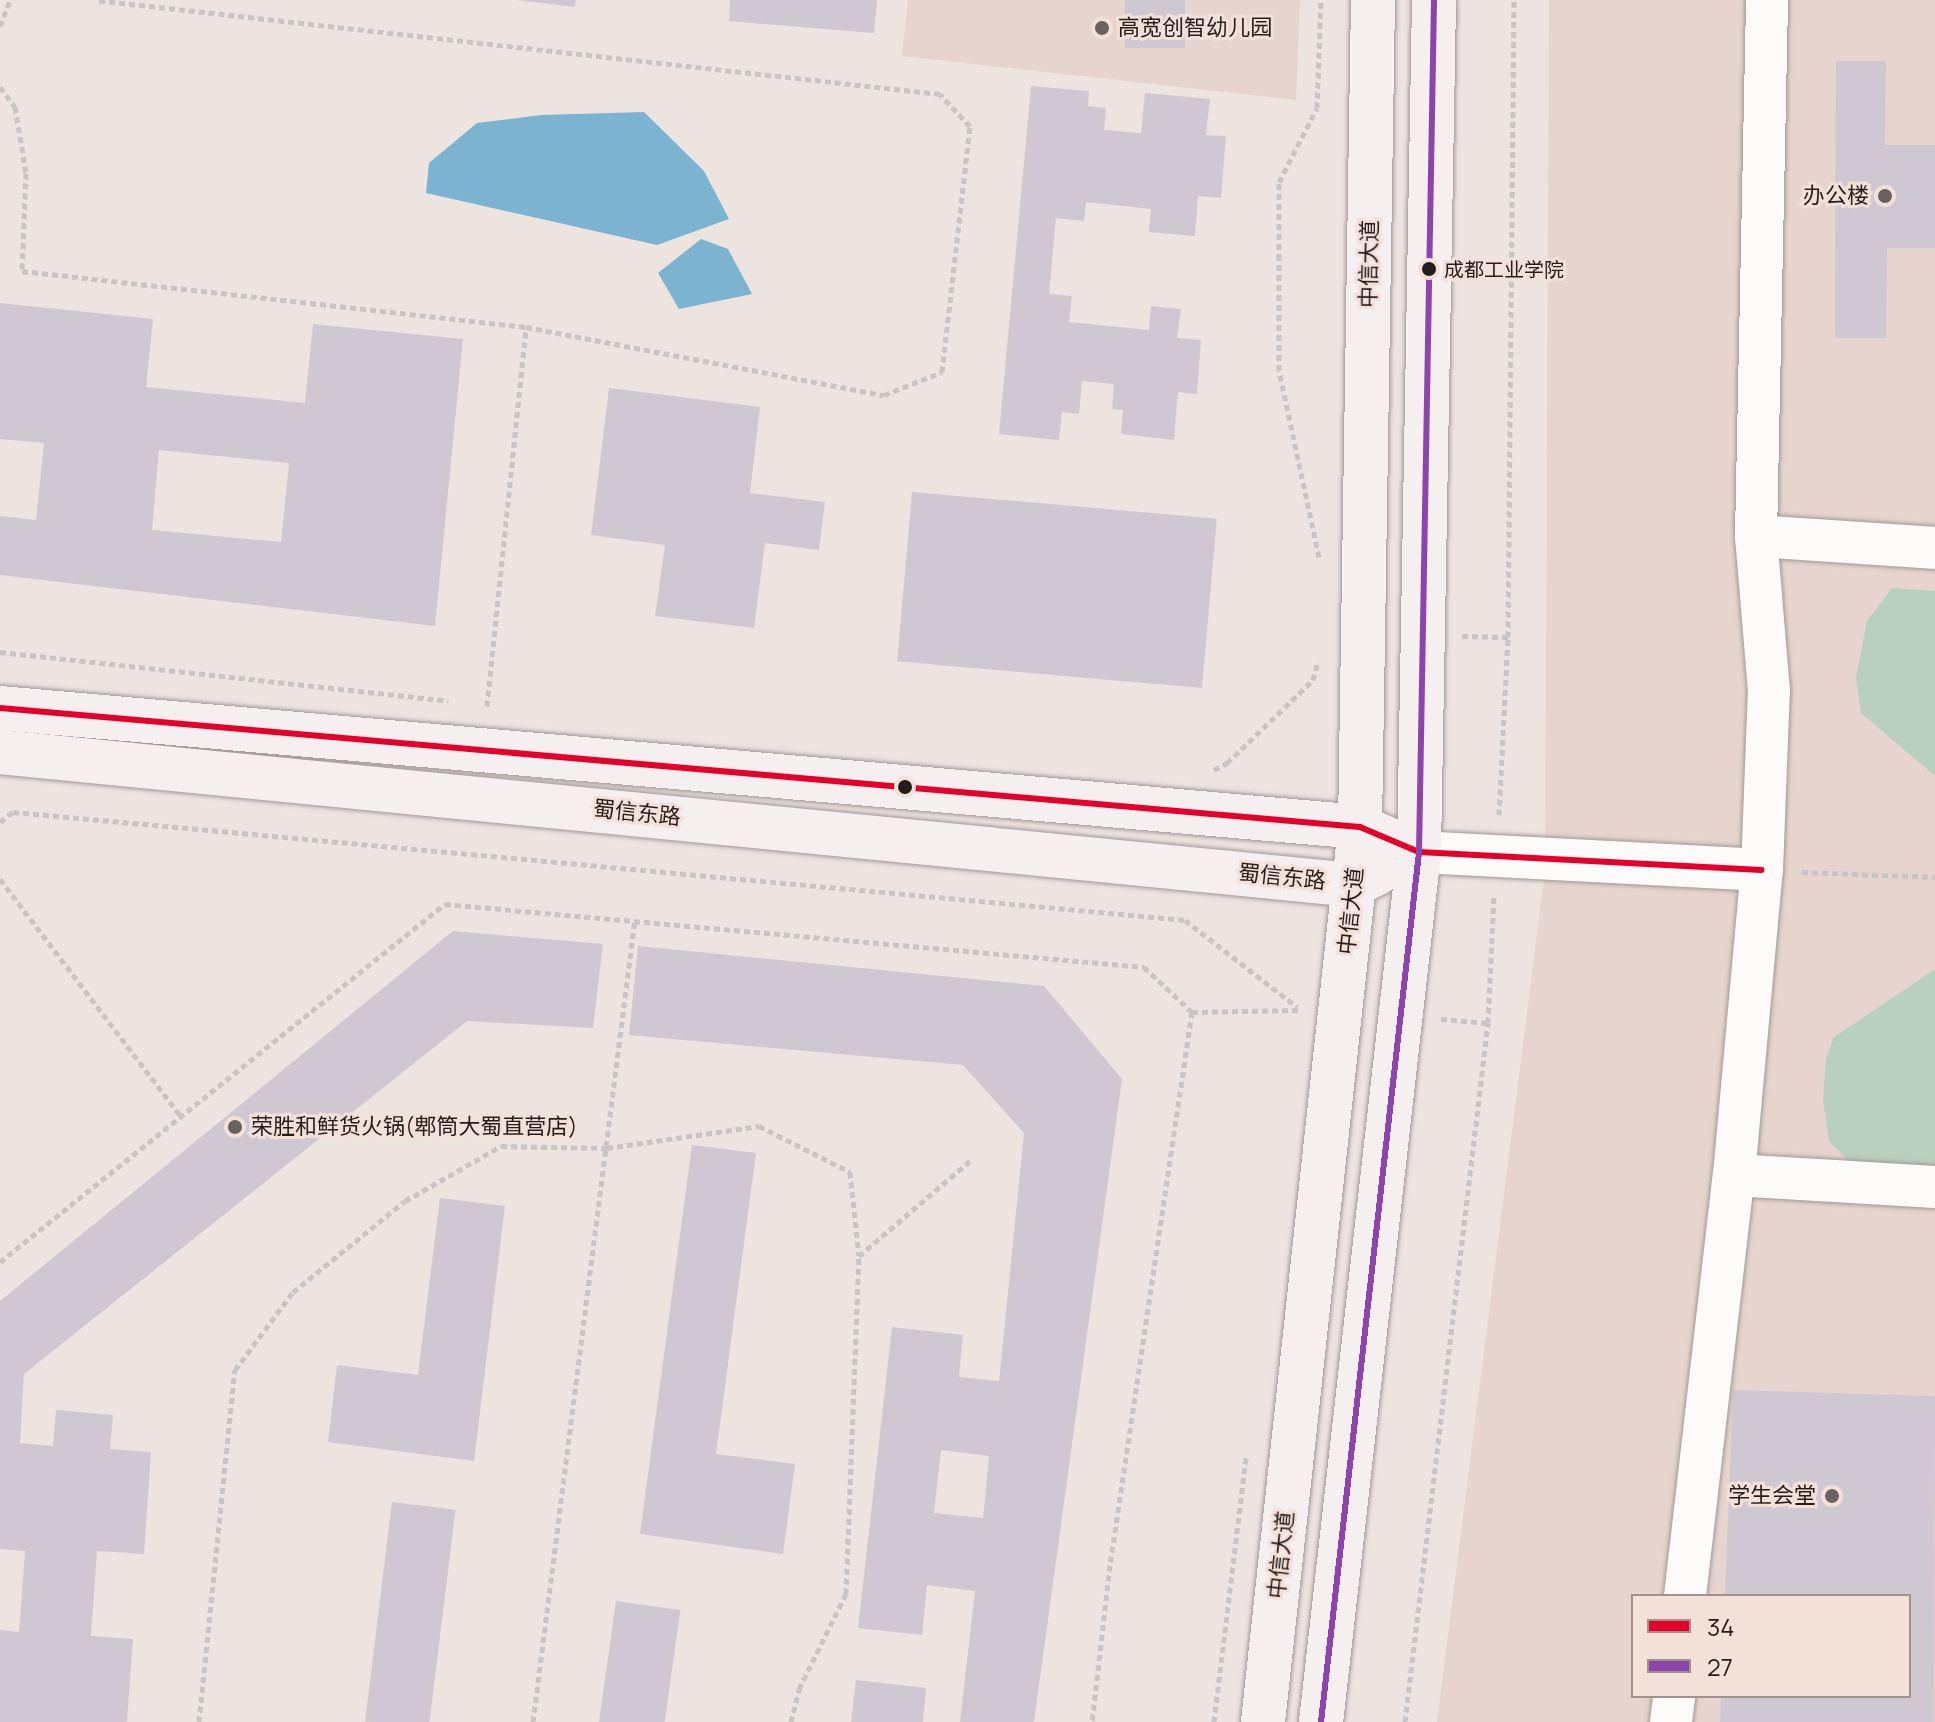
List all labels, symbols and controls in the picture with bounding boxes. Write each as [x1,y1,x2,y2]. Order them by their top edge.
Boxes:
place label: 高宽创智幼儿园 [1118,15,1272,41]
marker: 高宽创智幼儿园 [1093,19,1111,37]
place label: 办公楼 [1803,183,1869,209]
marker: 办公楼 [1876,187,1894,205]
street label: 中信大道 [1355,220,1383,308]
place label: 成都工业学院 [1444,257,1564,281]
marker: 成都工业学院 [1421,261,1437,277]
unlabelled marker [897,779,913,795]
street label: 蜀信东路 [592,795,682,831]
street label: 蜀信东路 [1237,859,1327,895]
street label: 中信大道 [1333,866,1369,956]
place label: 荣胜和鲜货火锅(郫筒大蜀直营店) [251,1114,578,1140]
marker: 荣胜和鲜货火锅(郫筒大蜀直营店) [226,1118,244,1136]
place label: 学生会堂 [1728,1483,1816,1509]
marker: 学生会堂 [1823,1487,1841,1505]
street label: 中信大道 [1263,1510,1299,1600]
legend [1631,1594,1911,1698]
text: 34 [1707,1610,1734,1643]
text: 27 [1707,1650,1733,1683]

